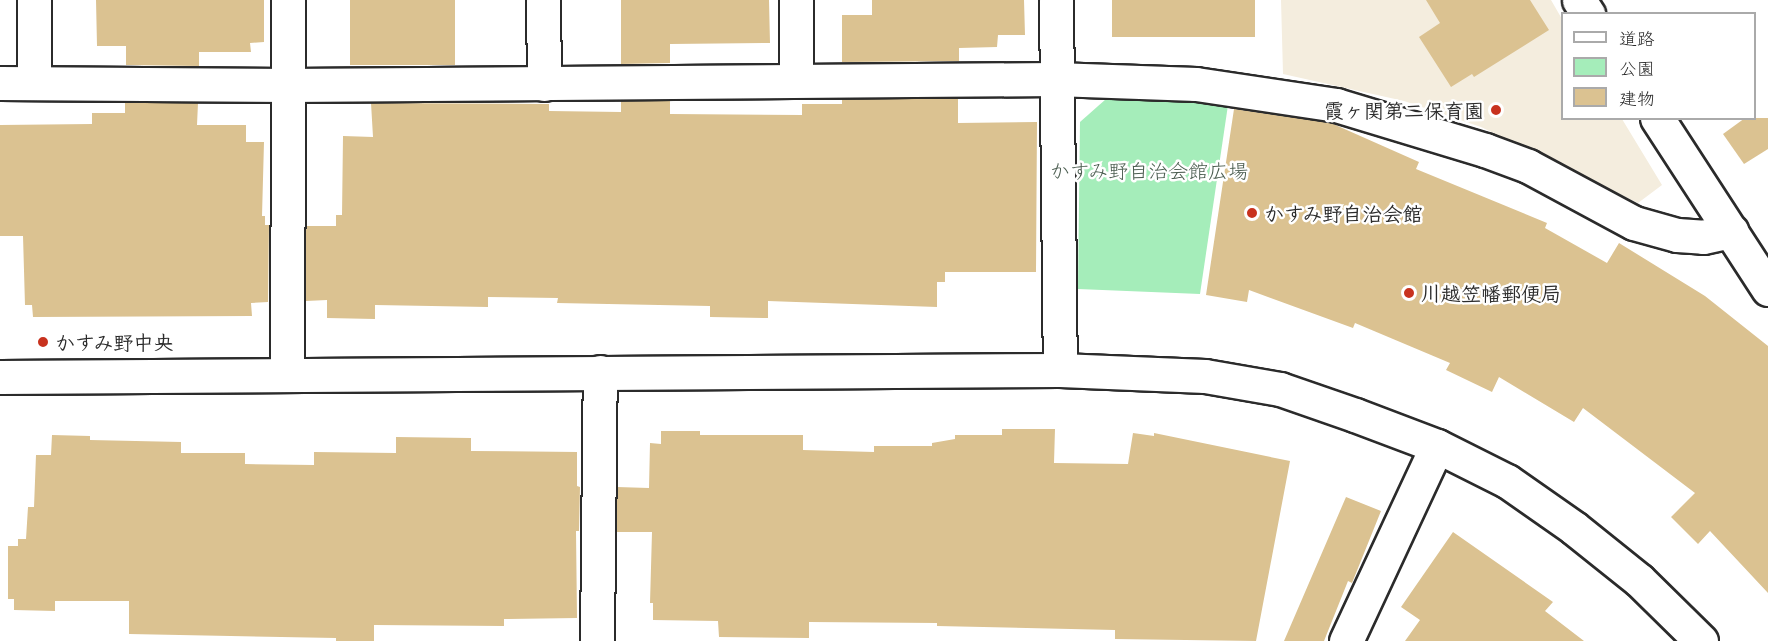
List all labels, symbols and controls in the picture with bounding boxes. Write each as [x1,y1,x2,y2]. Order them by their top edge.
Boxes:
legend [1561,12,1756,120]
text: 道路 [1619,24,1655,51]
text: 公園 [1619,54,1655,81]
text: 建物 [1619,84,1655,111]
place label: 霞ヶ関第二保育園 [1324,98,1484,122]
marker: 霞ヶ関第二保育園 [1489,103,1503,117]
park label: かすみ野自治会館広場 [1049,158,1249,182]
place label: かすみ野自治会館 [1264,201,1424,225]
marker: かすみ野自治会館 [1245,206,1259,220]
place label: 川越笠幡郵便局 [1421,281,1561,305]
marker: 川越笠幡郵便局 [1402,286,1416,300]
place label: かすみ野中央 [55,330,175,354]
marker: かすみ野中央 [36,335,50,349]

